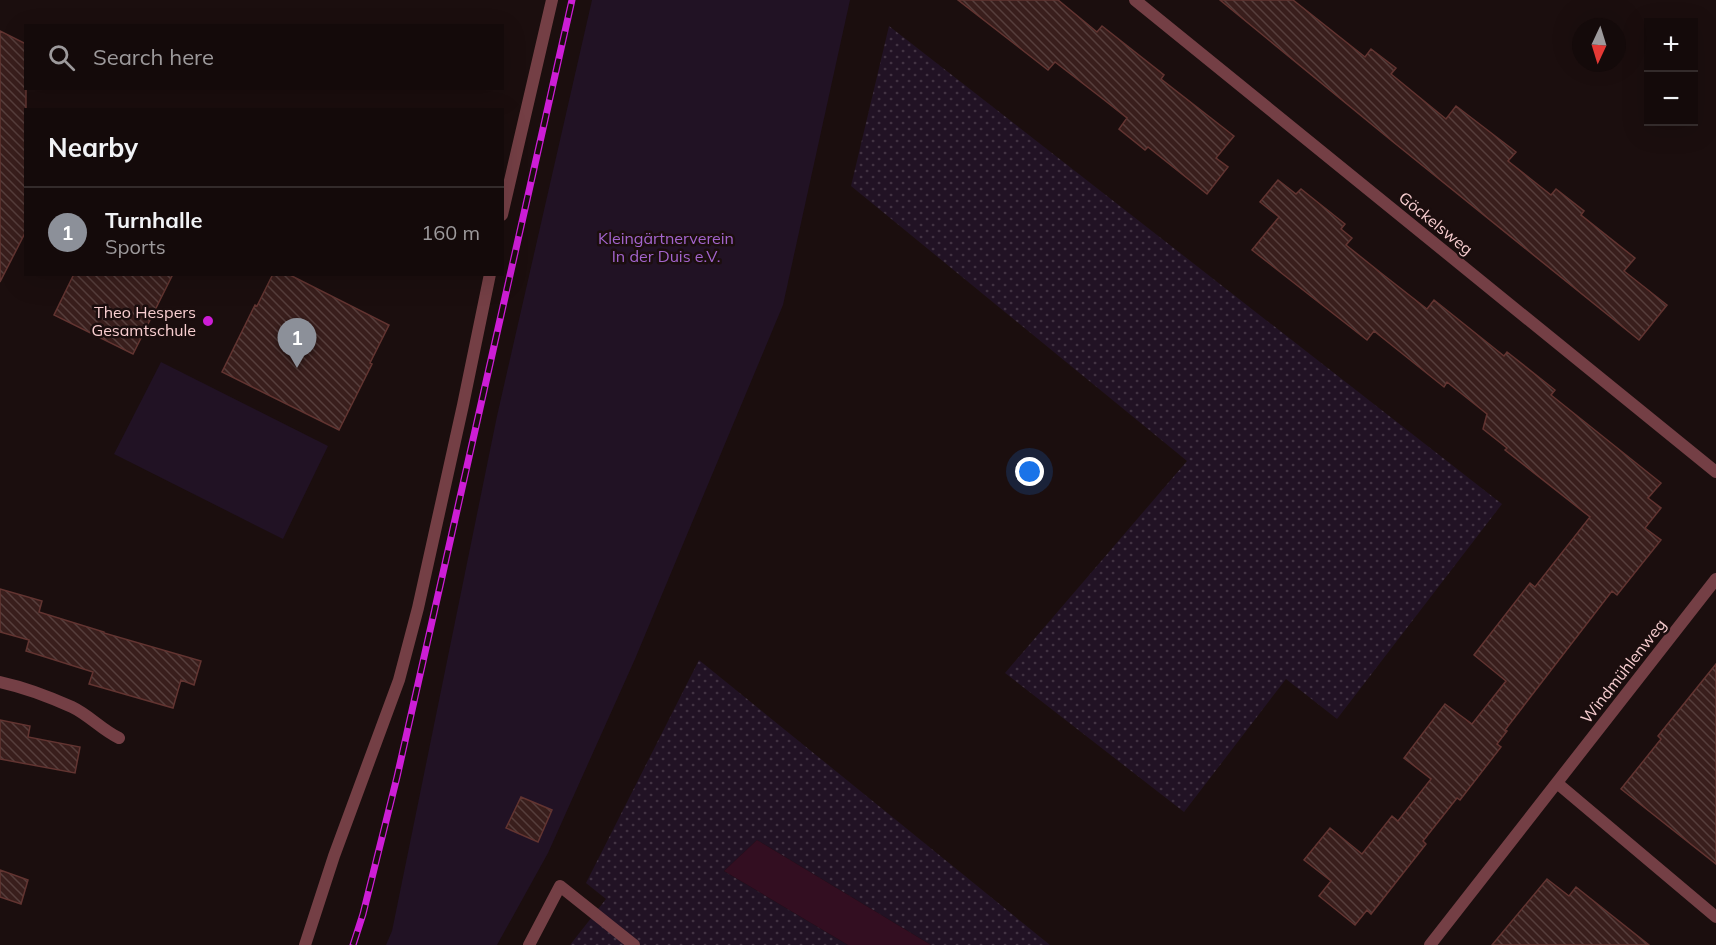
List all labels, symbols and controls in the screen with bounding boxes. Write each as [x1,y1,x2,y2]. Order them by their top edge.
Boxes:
north arrow [1572,18,1626,72]
map controls [1644,18,1698,126]
button: + [1644,18,1698,72]
search box [24,24,504,90]
icon: search [45,41,78,74]
text: Search here [93,43,214,71]
button: − [1644,72,1698,126]
text: Nearby [48,131,138,164]
street label: Göckelsweg [1395,187,1477,259]
text: Turnhalle [105,206,202,234]
text: 1 [62,220,74,245]
text: 160 m [421,220,480,245]
park label: Kleingärtnerverein In der Duis e.V. [598,228,734,266]
text: Sports [105,234,166,259]
place label: Theo Hespers Gesamtschule [91,302,196,340]
marker: Theo Hespers Gesamtschule [201,314,215,328]
pin: 1 [278,318,316,368]
your location [1015,457,1044,486]
street label: Windmühlenweg [1576,615,1670,727]

